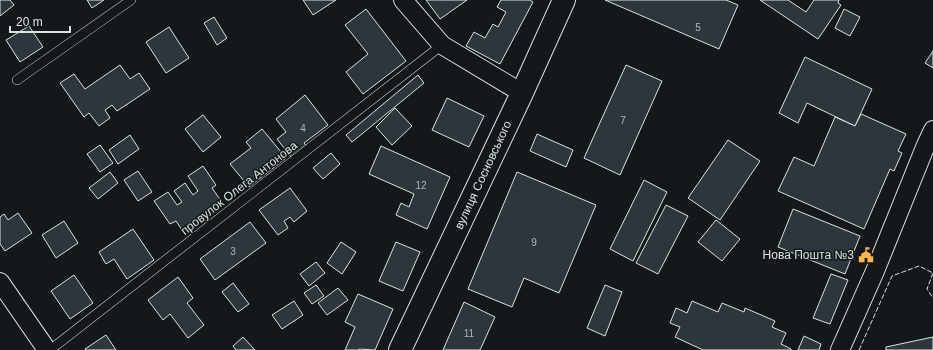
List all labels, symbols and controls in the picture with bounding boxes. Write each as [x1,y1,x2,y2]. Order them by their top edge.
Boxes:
scale bar [10,8,70,34]
text: 20 m [16,15,43,29]
house number: 5 [695,22,701,33]
house number: 7 [620,115,626,126]
street label: вулиця Сосновського [452,118,514,232]
house number: 4 [300,123,306,134]
street label: провулок Олега Антонова [178,138,300,238]
house number: 12 [415,180,427,191]
house number: 9 [531,237,537,248]
house number: 3 [230,246,236,257]
public building icon: Нова Пошта №3 [857,246,875,264]
place label: Нова Пошта №3 [763,248,854,262]
house number: 11 [464,328,475,339]

